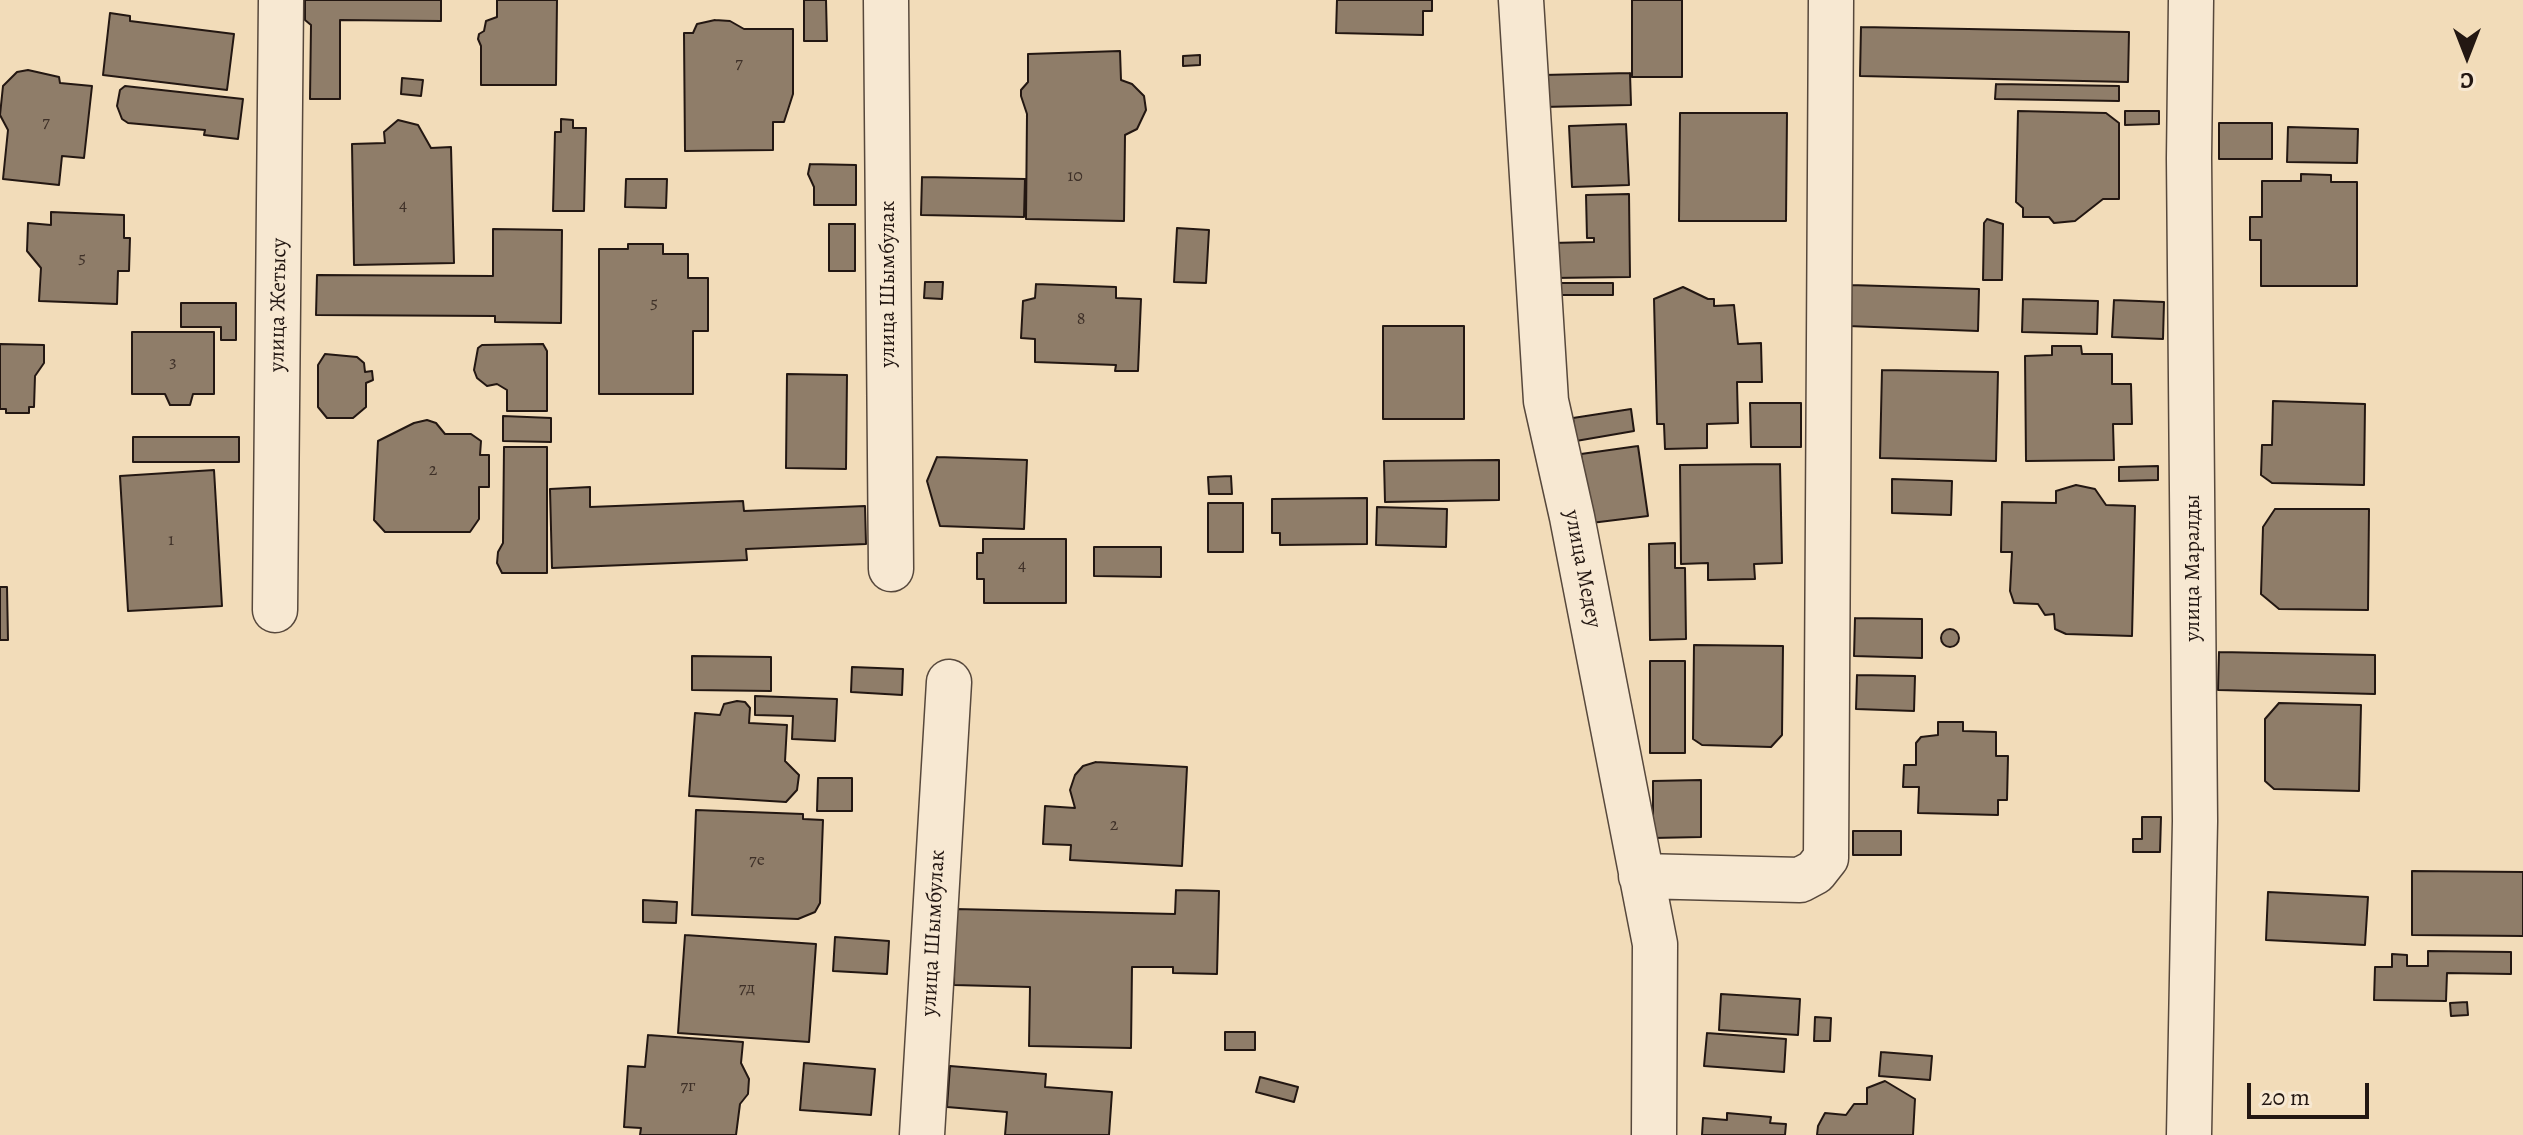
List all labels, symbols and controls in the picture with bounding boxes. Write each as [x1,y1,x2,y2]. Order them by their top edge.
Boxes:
north arrow [2427,16,2507,96]
house number: 7 [735,53,743,75]
text: С [2460,65,2474,95]
house number: 7 [42,112,50,134]
house number: 10 [1067,166,1083,188]
house number: 4 [399,195,407,217]
street label: улица Шымбулак [876,201,902,367]
street label: улица Жетысу [265,238,293,372]
house number: 5 [78,248,86,270]
house number: 5 [650,293,658,315]
house number: 8 [1077,309,1085,331]
house number: 3 [169,352,177,374]
house number: 2 [429,460,437,482]
street label: улица Маралды [2181,494,2207,642]
street label: улица Медеу [1558,508,1606,630]
house number: 1 [168,530,174,552]
house number: 4 [1018,555,1026,577]
house number: 2 [1110,815,1118,837]
street label: улица Шымбулак [916,849,952,1017]
house number: 7е [749,850,765,872]
house number: 7д [739,978,755,1000]
scale bar [2251,1067,2373,1117]
house number: 7г [680,1076,696,1098]
text: 20 m [2261,1081,2310,1113]

